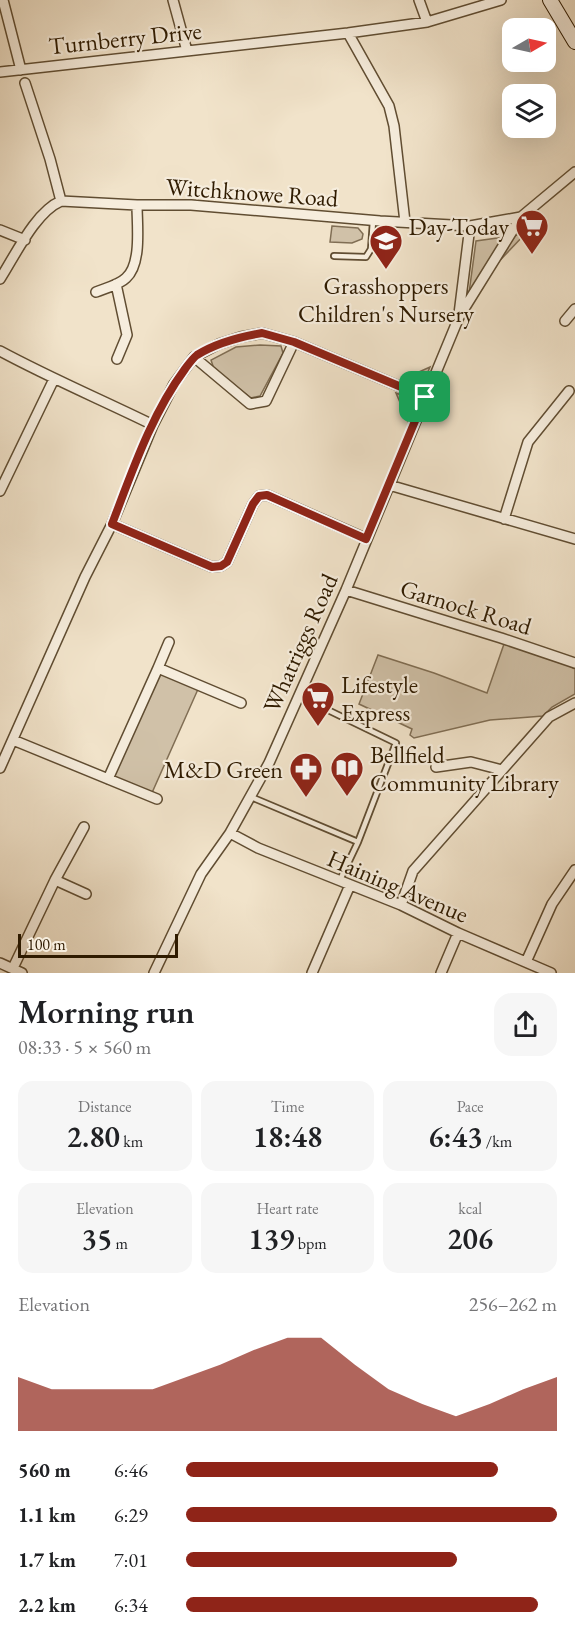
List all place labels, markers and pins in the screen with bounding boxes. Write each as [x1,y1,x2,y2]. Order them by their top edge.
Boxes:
supermarket icon: Day-Today [514,208,550,255]
place label: Day-Today [408,211,509,242]
school or university icon: Grasshoppers Children's Nursery [368,223,404,270]
place label: Grasshoppers Children's Nursery [298,270,474,329]
pin [399,371,450,422]
place label: Lifestyle Express [341,669,418,728]
supermarket icon: Lifestyle Express [300,680,336,727]
place label: Bellfield Community Library [370,739,559,798]
library icon: Bellfield Community Library [329,750,365,797]
pharmacy icon: M&D Green [288,751,324,798]
place label: M&D Green [164,754,283,785]

